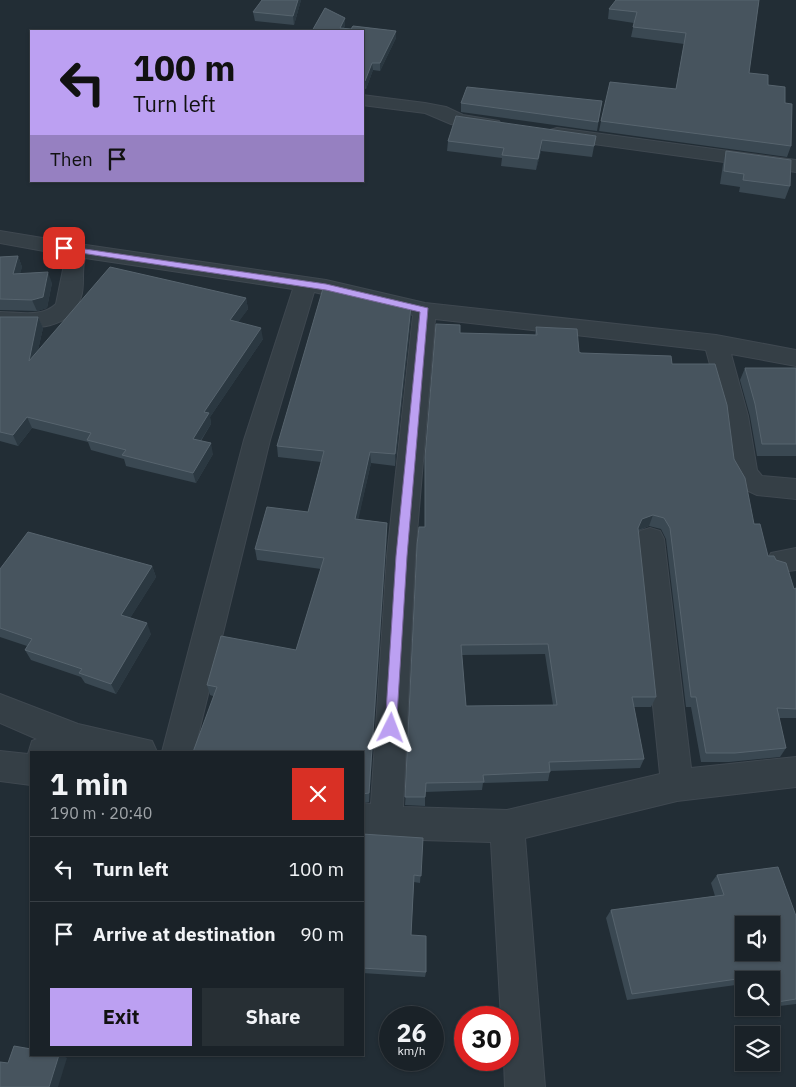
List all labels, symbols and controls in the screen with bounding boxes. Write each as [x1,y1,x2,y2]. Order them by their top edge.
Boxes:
text: 100 m [133,45,236,91]
icon: left [50,50,115,115]
text: Turn left [133,89,216,118]
icon: arrive [103,145,131,173]
text: Then [50,147,93,171]
pin [43,227,85,269]
icon: arrive [50,234,78,262]
position arrow [364,701,416,753]
text: 1 min [50,764,128,803]
button: close [292,768,344,820]
text: 190 m · 20:40 [50,803,152,823]
icon: left [50,855,78,883]
text: Turn left [93,857,169,881]
text: 100 m [289,857,344,881]
map controls [735,916,780,1071]
button: sound [735,916,780,961]
icon: arrive [50,920,78,948]
text: Arrive at destination [93,922,276,946]
text: 90 m [300,922,344,946]
button: search [735,971,780,1016]
button: Exit [50,988,192,1046]
button: Share [202,988,344,1046]
speed limit sign: 30 [454,1006,519,1071]
text: 26 [396,1016,427,1049]
button: layers [735,1026,780,1071]
text: km/h [397,1043,426,1058]

